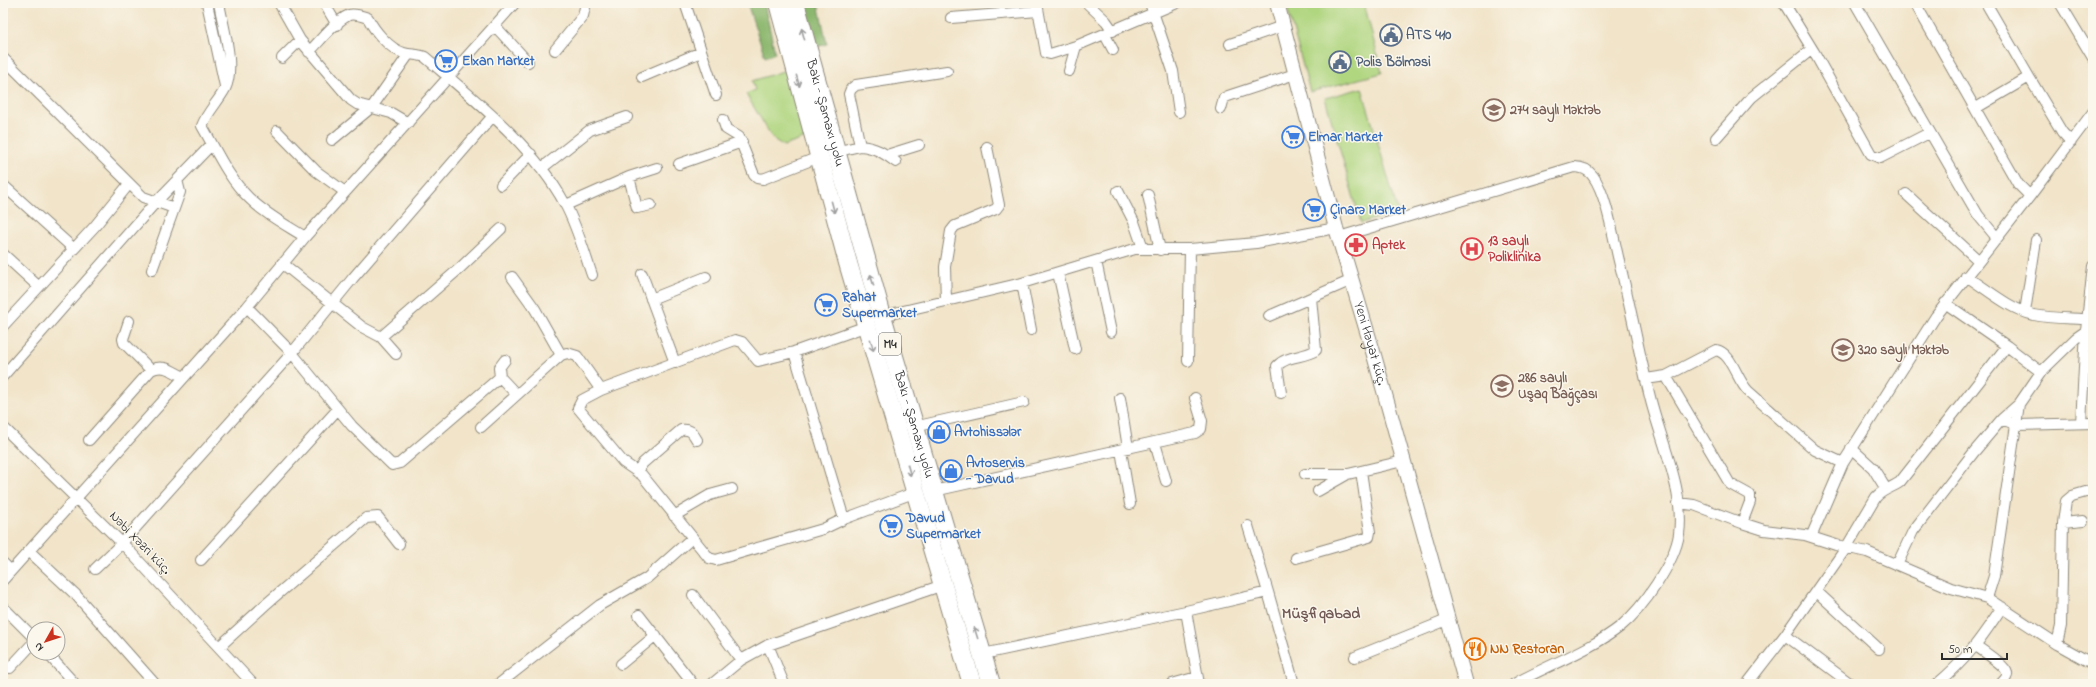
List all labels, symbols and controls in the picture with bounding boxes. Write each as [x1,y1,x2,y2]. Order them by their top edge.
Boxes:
public building icon: ATS 410 [1378,22,1404,48]
place label: ATS 410 [1406,25,1451,46]
one-way arrow [799,27,806,40]
supermarket icon: Elxan Market [433,48,459,74]
public building icon: Polis Bölməsi [1327,49,1353,75]
place label: Elxan Market [462,51,535,72]
place label: Polis Bölməsi [1356,52,1431,73]
street label: Bakı - Şamaxı yolu [800,56,850,169]
one-way arrow [795,75,802,88]
school or university icon: 274 saylı Məktəb [1481,97,1507,123]
place label: 274 saylı Məktəb [1509,100,1601,123]
supermarket icon: Elmar Market [1280,124,1306,150]
place label: Elmar Market [1308,127,1383,148]
supermarket icon: Çinarə Market [1301,197,1327,223]
one-way arrow [829,200,837,213]
place label: Çinarə Market [1330,200,1406,221]
place label: 13 saylı Poliklinika [1488,231,1542,268]
pharmacy icon: Aptek [1343,232,1369,258]
place label: Aptek [1372,235,1406,256]
hospital icon: 13 saylı Poliklinika [1459,236,1485,262]
one-way arrow [868,274,875,287]
place label: Rahat Supermarket [841,287,917,324]
supermarket icon: Rahat Supermarket [813,292,839,318]
street label: Yeni Həyat küç. [1348,299,1392,388]
road number: M4 [879,333,901,355]
school or university icon: 320 saylı Məktəb [1830,337,1856,363]
one-way arrow [869,338,876,351]
place label: 320 saylı Məktəb [1857,340,1950,363]
street label: Bakı - Şamaxı yolu [888,367,940,481]
place label: 286 saylı Uşaq Bağçası [1517,368,1598,407]
school or university icon: 286 saylı Uşaq Bağçası [1489,373,1515,399]
shop icon: Avtohissələr [926,419,952,445]
place label: Avtohissələr [954,422,1022,443]
place label: Avtoservis - Davud [965,453,1025,490]
shop icon: Avtoservis - Davud [938,458,964,484]
one-way arrow [906,463,913,476]
street label: Nəbi Xəzri küç. [104,506,176,580]
place label: Davud Supermarket [905,508,981,545]
supermarket icon: Davud Supermarket [878,513,904,539]
district label: Müşfiqabad [1282,602,1360,626]
north arrow [26,621,66,661]
one-way arrow [972,627,979,640]
scale bar [1942,635,2007,661]
restaurant icon: NN Restoran [1462,636,1488,662]
text: N [30,639,48,655]
place label: NN Restoran [1490,639,1564,660]
text: 50 m [1948,641,1972,659]

